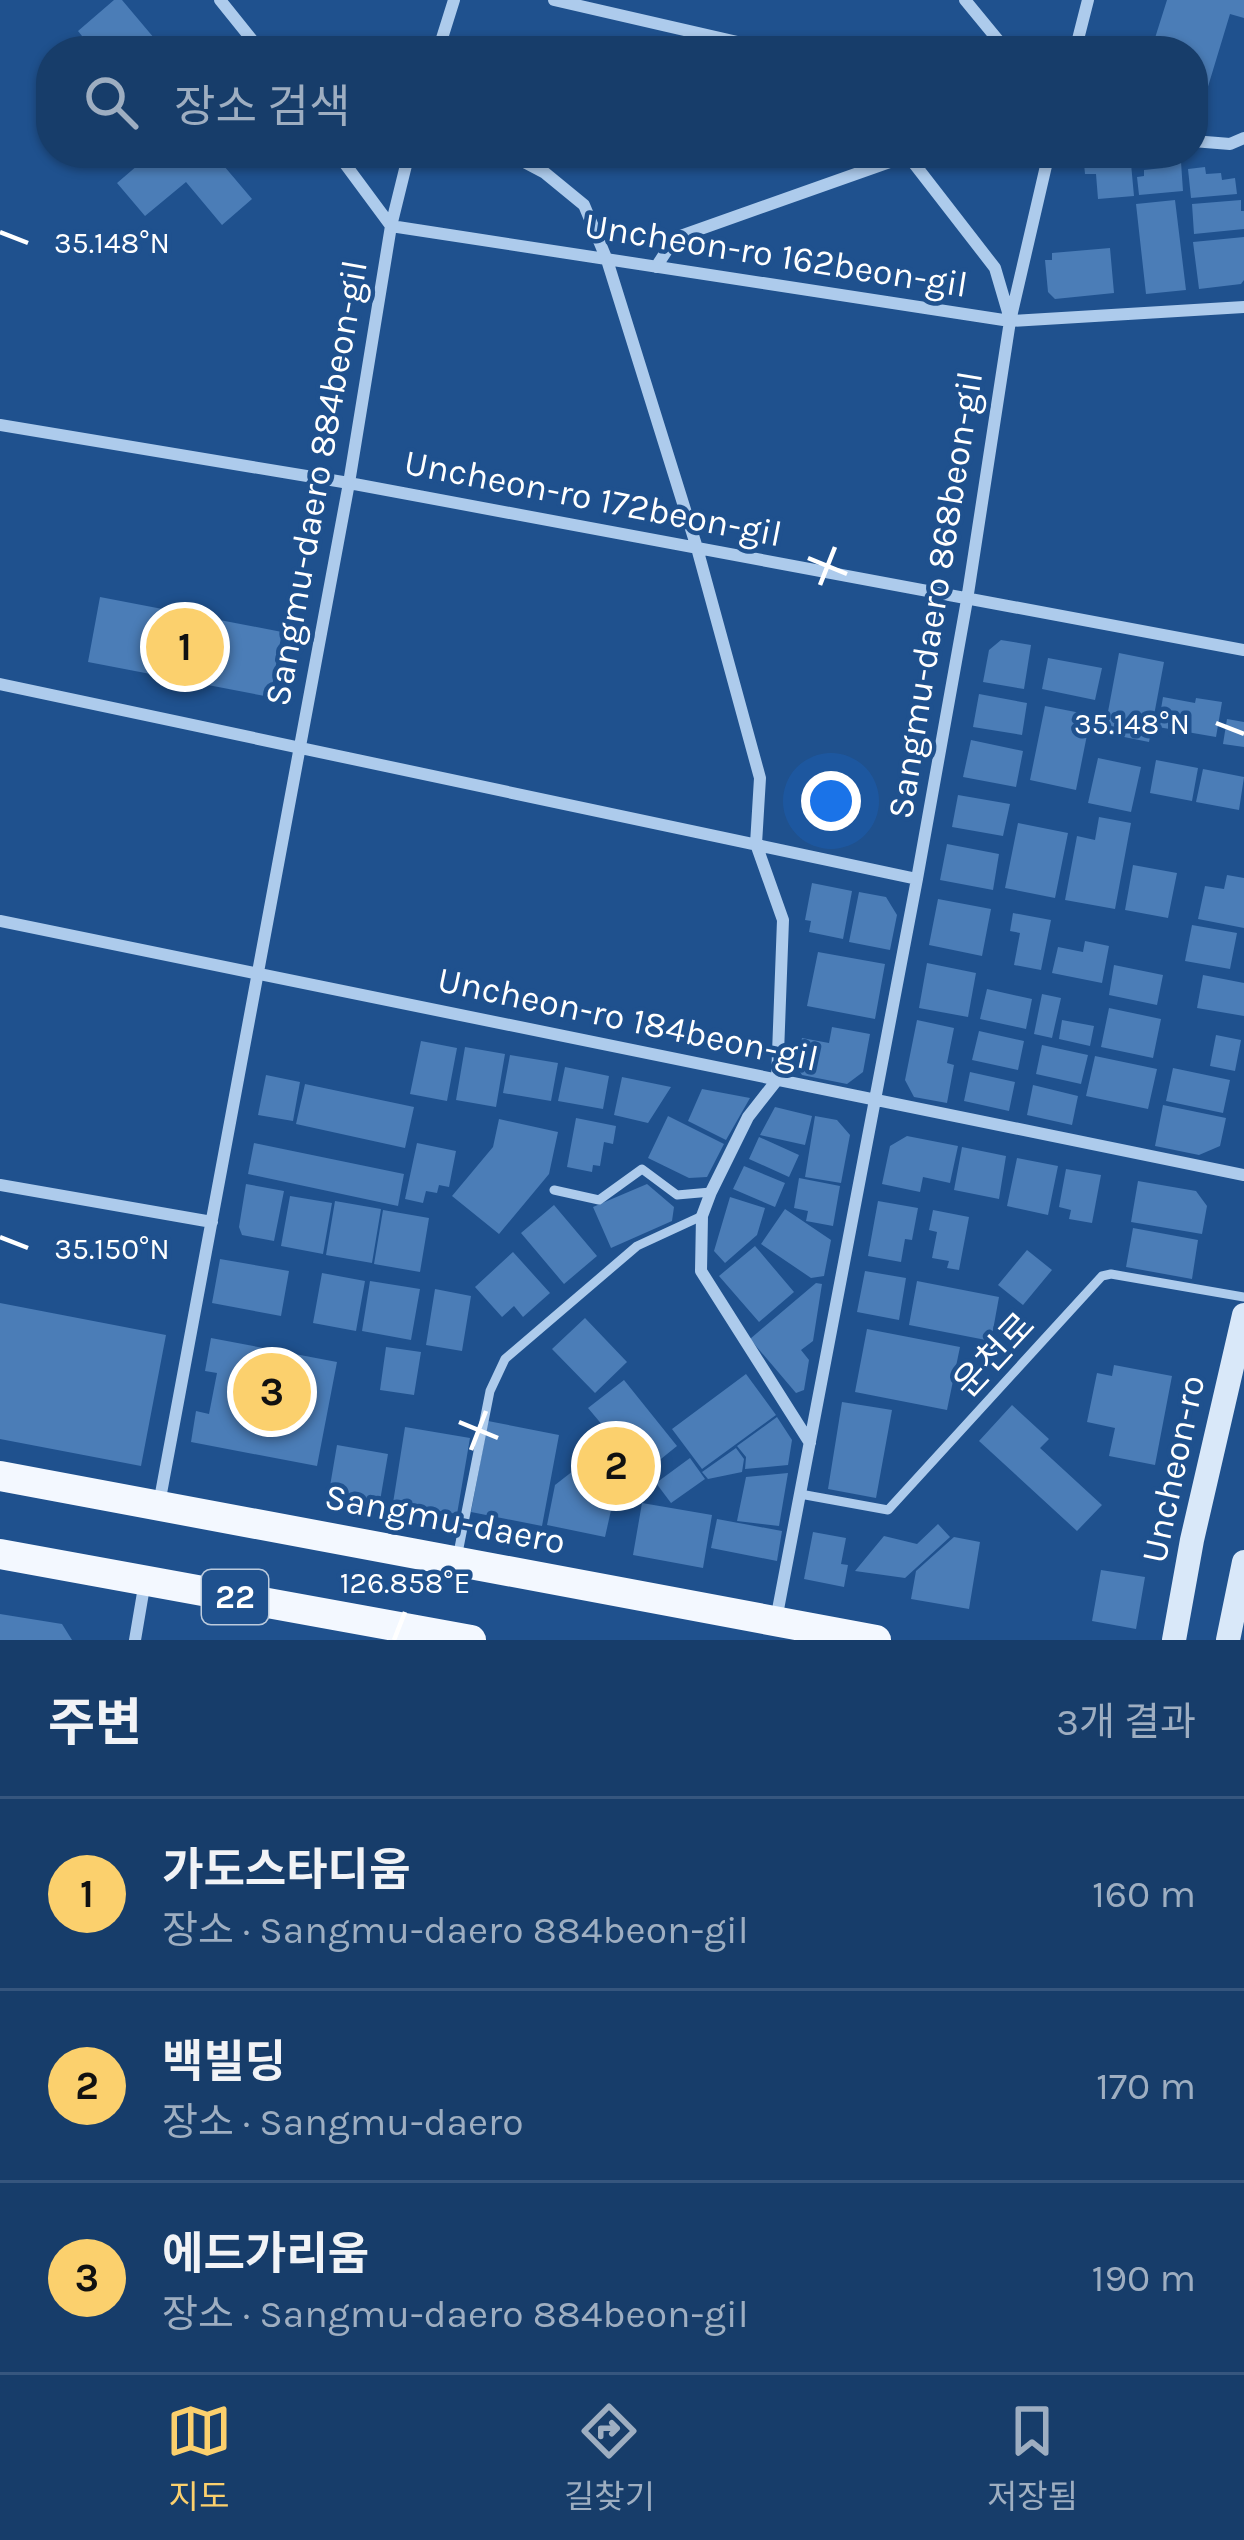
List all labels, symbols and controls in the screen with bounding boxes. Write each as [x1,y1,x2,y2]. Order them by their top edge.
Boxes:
search box [36,36,1208,168]
icon: search [78,69,144,135]
text: 장소 검색 [174,81,350,133]
street label: Uncheon-ro 162beon-gil [581,204,971,306]
text: 35.148°N [54,225,170,261]
street label: Sangmu-daero 884beon-gil [256,257,376,709]
street label: Sangmu-daero 868beon-gil [879,368,991,822]
street label: Uncheon-ro 172beon-gil [401,441,785,555]
pin: 1 [146,602,224,692]
text: 35.148°N [1074,706,1190,742]
your location [801,771,861,831]
street label: Uncheon-ro 184beon-gil [434,958,822,1080]
text: 35.150°N [54,1231,170,1267]
street label: 운천로 [945,1304,1043,1406]
pin: 3 [233,1347,311,1437]
street label: Uncheon-ro [1133,1371,1213,1567]
pin: 2 [577,1421,655,1511]
street label: Sangmu-daero [321,1475,569,1563]
text: 126.858°E [340,1565,470,1601]
road number: 22 [202,1570,268,1624]
text: 주변 [48,1693,142,1753]
text: 3개 결과 [1056,1699,1196,1745]
text: 가도스타디움 [162,1844,410,1896]
text: 1 [80,1871,94,1917]
text: 160 m [1092,1871,1196,1917]
text: 장소 · Sangmu-daero 884beon-gil [162,1907,749,1953]
text: 백빌딩 [162,2036,286,2088]
text: 2 [75,2063,99,2109]
text: 170 m [1096,2063,1196,2109]
text: 장소 · Sangmu-daero [162,2099,524,2145]
text: 에드가리움 [162,2228,369,2280]
text: 3 [75,2255,99,2301]
text: 190 m [1092,2255,1196,2301]
text: 장소 · Sangmu-daero 884beon-gil [162,2291,749,2337]
tab: 지도 [166,2398,232,2518]
tab: 길찾기 [564,2398,655,2518]
tab: 저장됨 [987,2398,1078,2518]

